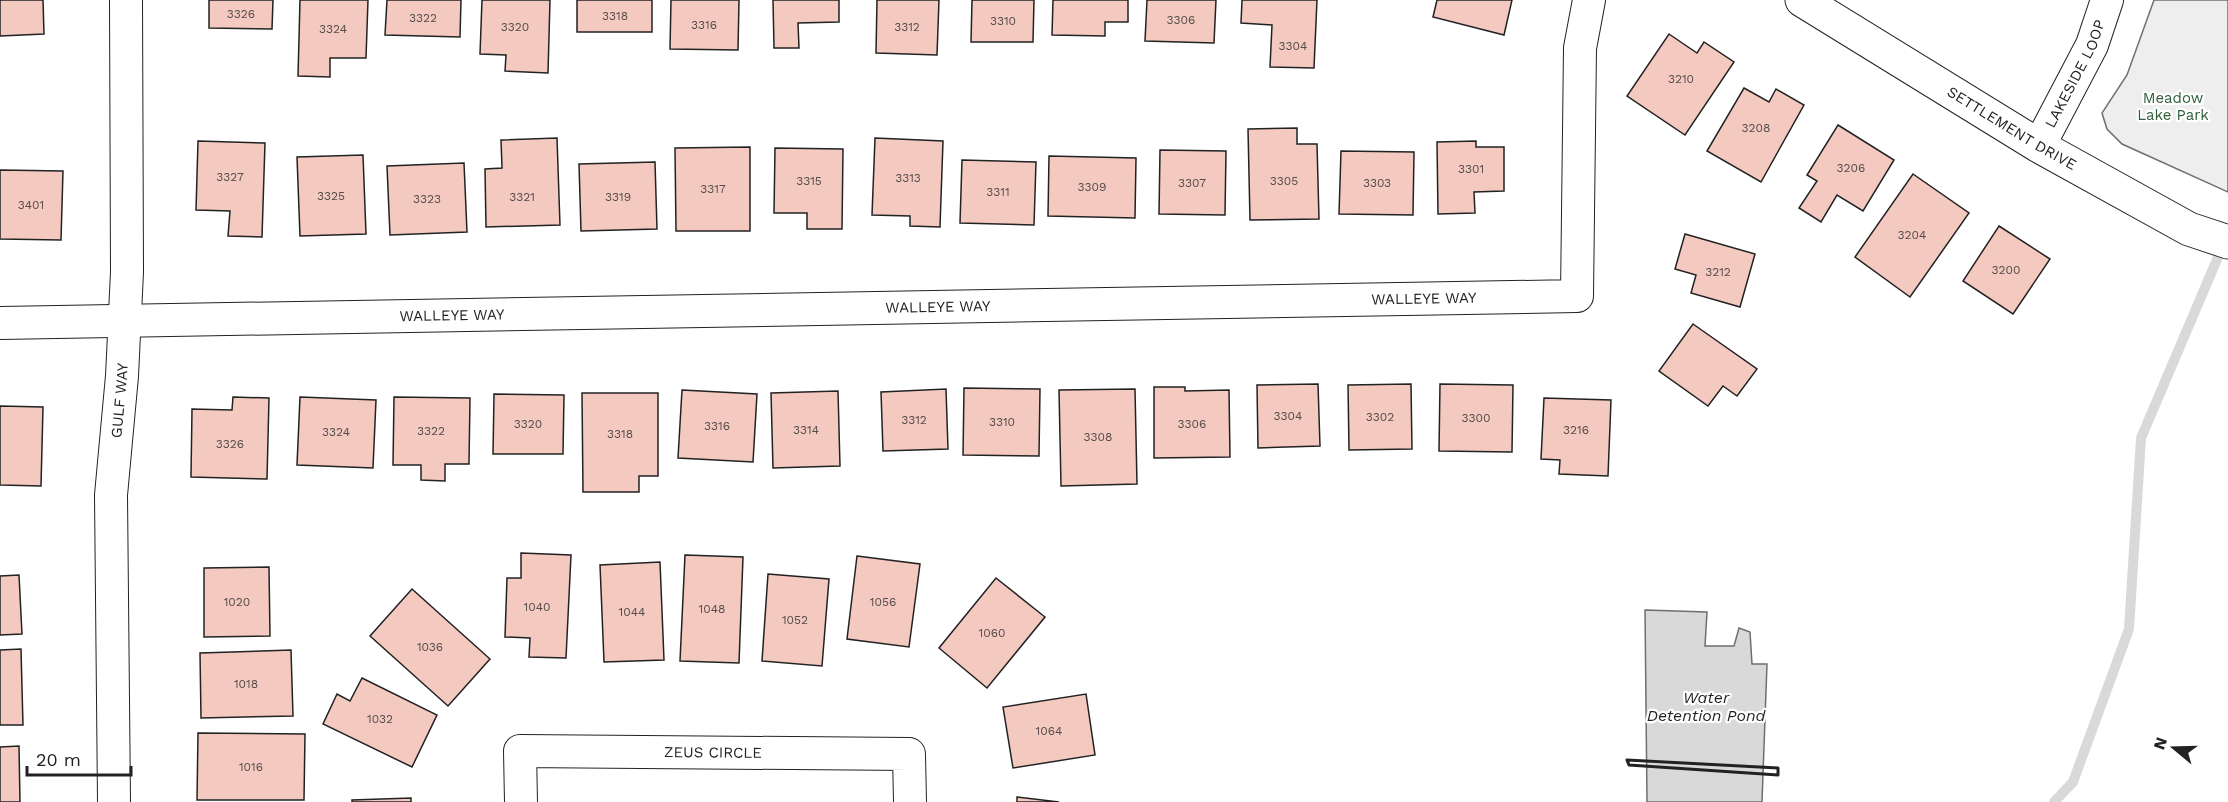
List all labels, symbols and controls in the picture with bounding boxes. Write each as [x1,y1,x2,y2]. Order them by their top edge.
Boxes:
house number: 3326 [227,7,255,21]
house number: 3318 [602,9,628,23]
house number: 3322 [409,11,437,25]
house number: 3306 [1167,13,1195,27]
house number: 3310 [990,14,1016,28]
street label: LAKESIDE LOOP [2041,17,2109,131]
house number: 3316 [691,18,717,32]
house number: 3320 [501,20,529,34]
house number: 3312 [894,20,920,34]
house number: 3324 [319,22,347,36]
house number: 3304 [1279,39,1307,53]
house number: 3210 [1668,72,1694,86]
street label: SETTLEMENT DRIVE [1944,83,2080,174]
park label: Meadow Lake Park [2137,89,2209,124]
house number: 3208 [1742,121,1770,135]
house number: 3206 [1837,161,1865,175]
house number: 3301 [1458,162,1484,176]
house number: 3327 [216,170,244,184]
house number: 3313 [895,171,921,185]
house number: 3315 [796,174,822,188]
house number: 3305 [1270,174,1298,188]
house number: 3307 [1178,176,1206,190]
house number: 3303 [1363,176,1391,190]
house number: 3309 [1078,180,1106,194]
house number: 3317 [700,182,726,196]
house number: 3311 [986,185,1010,199]
house number: 3325 [317,189,345,203]
house number: 3321 [509,190,535,204]
house number: 3319 [605,190,631,204]
house number: 3323 [413,192,441,206]
house number: 3401 [18,198,44,212]
house number: 3204 [1898,228,1926,242]
house number: 3200 [1992,263,2020,277]
house number: 3212 [1705,265,1731,279]
street label: WALLEYE WAY [1371,289,1477,309]
street label: WALLEYE WAY [885,297,991,317]
street label: WALLEYE WAY [399,305,505,325]
street label: GULF WAY [107,362,132,439]
house number: 3304 [1274,409,1302,423]
house number: 3302 [1366,410,1394,424]
house number: 3300 [1462,411,1490,425]
house number: 3312 [901,413,927,427]
house number: 3310 [989,415,1015,429]
house number: 3320 [514,417,542,431]
house number: 3306 [1178,417,1206,431]
house number: 3316 [704,419,730,433]
house number: 3314 [793,423,819,437]
house number: 3216 [1563,423,1589,437]
house number: 3322 [417,424,445,438]
house number: 3324 [322,425,350,439]
house number: 3318 [607,427,633,441]
house number: 3308 [1084,430,1112,444]
house number: 3326 [216,437,244,451]
house number: 1020 [224,595,250,609]
house number: 1056 [870,595,896,609]
house number: 1040 [524,600,550,614]
house number: 1048 [699,602,725,616]
house number: 1044 [619,605,645,619]
house number: 1052 [782,613,808,627]
house number: 1060 [979,626,1005,640]
house number: 1036 [417,640,443,654]
house number: 1018 [234,677,258,691]
water label: Water Detention Pond [1647,688,1766,725]
house number: 1032 [367,712,393,726]
north arrow [2144,718,2204,778]
house number: 1064 [1036,724,1062,738]
text: N [2149,735,2171,752]
scale bar [27,739,130,777]
street label: ZEUS CIRCLE [664,743,762,762]
text: 20 m [36,749,81,770]
house number: 1016 [239,760,263,774]

